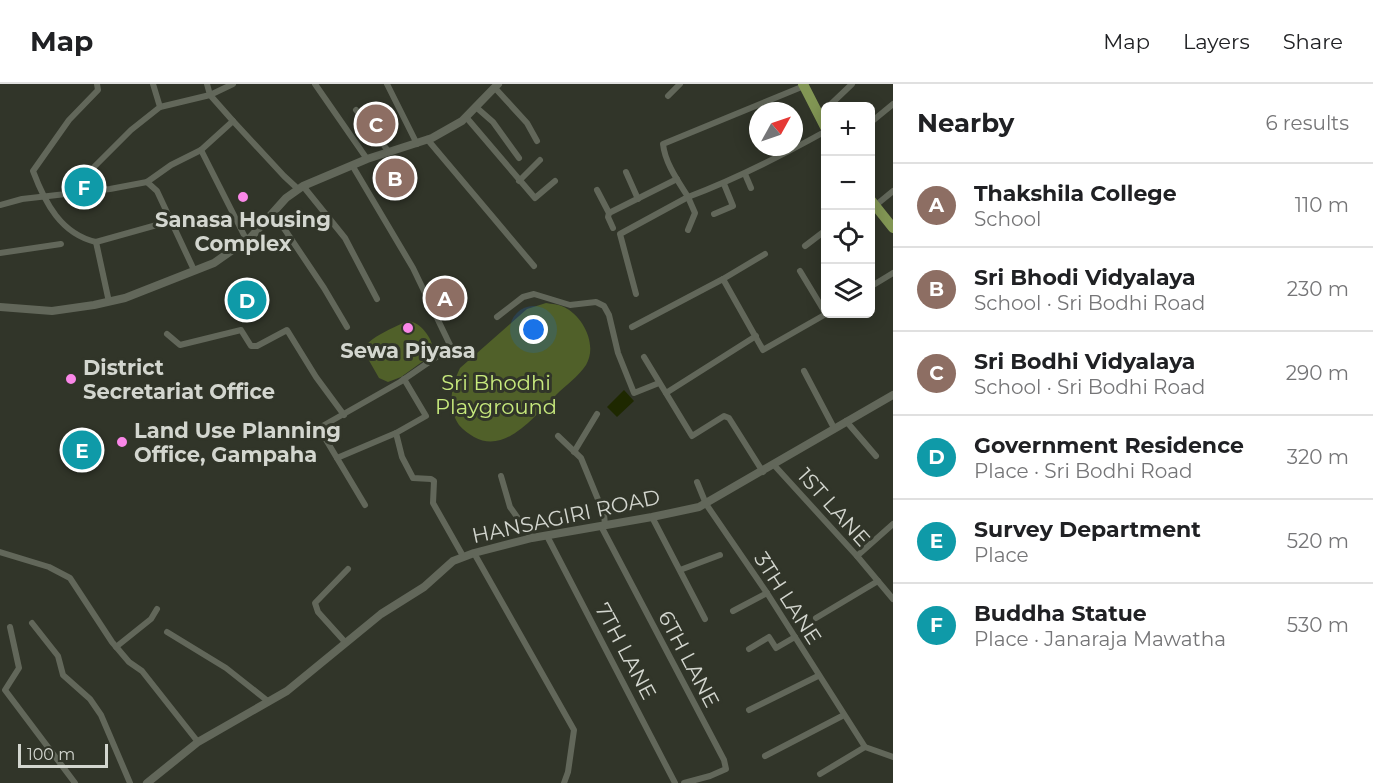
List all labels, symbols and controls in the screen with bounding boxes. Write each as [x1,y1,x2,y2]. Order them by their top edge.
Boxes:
text: Map [30,24,93,58]
text: Map [1103,29,1150,54]
text: Layers [1183,29,1250,54]
text: Share [1283,29,1343,54]
pin: C [356,102,395,147]
north arrow [749,102,803,156]
map controls [821,102,875,318]
button: + [821,102,875,156]
text: Nearby [917,107,1014,139]
text: 6 results [1265,111,1349,135]
pin: B [376,156,414,200]
button: − [821,156,875,210]
pin: F [64,164,104,210]
text: Thakshila College [974,180,1177,207]
marker: Sanasa Housing Complex [236,190,250,204]
text: A [929,193,944,217]
text: 110 m [1295,193,1349,217]
place label: Sanasa Housing Complex [155,207,331,256]
text: School [974,207,1041,231]
button: locate [821,210,875,264]
button: layers [821,264,875,318]
text: Sri Bhodi Vidyalaya [974,264,1196,291]
pin: A [426,276,464,320]
text: B [929,277,944,301]
text: 230 m [1287,277,1349,301]
pin: D [228,278,266,322]
text: School · Sri Bodhi Road [974,291,1205,315]
your location [519,315,548,344]
marker: Sewa Piyasa [401,321,415,335]
place label: Sewa Piyasa [340,338,476,363]
text: Sri Bodhi Vidyalaya [974,348,1195,375]
place label: District Secretariat Office [83,355,275,404]
text: C [929,361,944,385]
text: 290 m [1286,361,1349,385]
park label: Sri Bhodhi Playground [435,370,557,419]
marker: District Secretariat Office [64,372,78,386]
text: School · Sri Bodhi Road [974,375,1205,399]
place label: Land Use Planning Office, Gampaha [134,418,341,467]
pin: E [62,428,101,472]
text: Government Residence [974,432,1244,459]
marker: Land Use Planning Office, Gampaha [115,435,129,449]
text: D [928,445,945,469]
text: 320 m [1287,445,1349,469]
text: Place · Sri Bodhi Road [974,459,1193,483]
street label: 1ST LANE [792,463,876,551]
street label: HANSAGIRI ROAD [470,484,662,548]
text: Survey Department [974,516,1201,543]
text: E [930,529,943,553]
text: 520 m [1287,529,1349,553]
text: Place [974,543,1029,567]
street label: 3TH LANE [749,547,827,649]
street label: 7TH LANE [590,599,662,703]
text: Buddha Statue [974,600,1147,627]
street label: 6TH LANE [653,606,725,712]
text: F [930,613,943,637]
text: 530 m [1287,613,1349,637]
text: Place · Janaraja Mawatha [974,627,1226,651]
scale bar [18,741,108,768]
text: 100 m [27,745,75,764]

